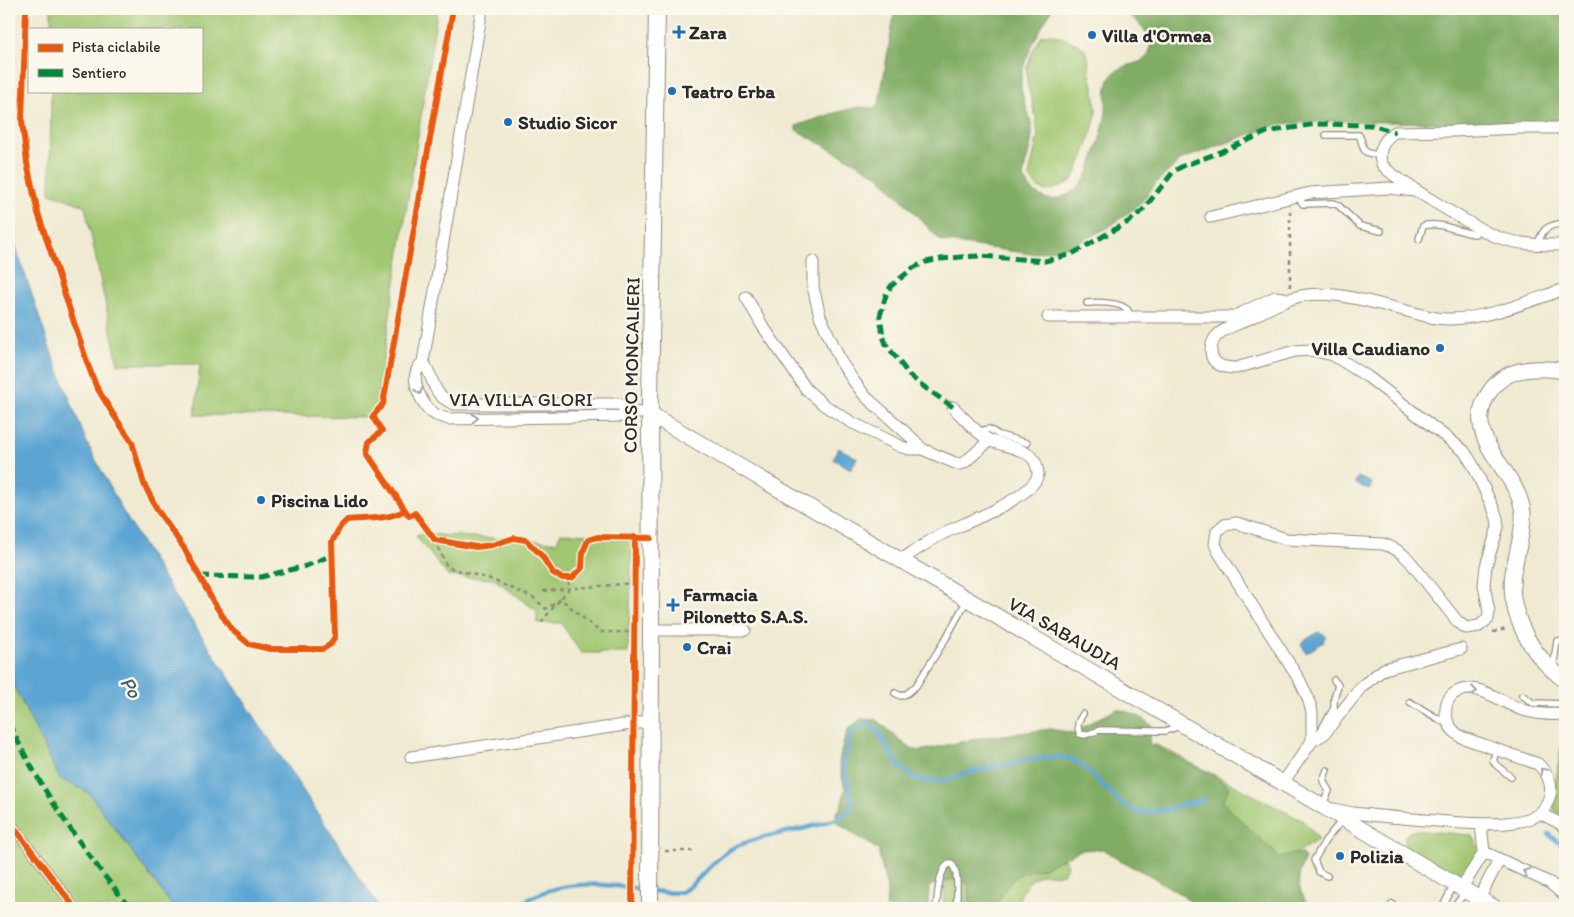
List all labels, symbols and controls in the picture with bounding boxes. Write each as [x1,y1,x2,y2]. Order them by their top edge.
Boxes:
place label: Zara [689,21,727,44]
place label: Villa d'Ormea [1102,24,1212,47]
marker: Zara [673,26,685,38]
legend [28,28,202,92]
marker: Villa d'Ormea [1086,29,1098,41]
text: Pista ciclabile [72,38,161,56]
text: Sentiero [72,64,126,82]
place label: Teatro Erba [681,80,776,103]
marker: Teatro Erba [666,85,678,97]
place label: Studio Sicor [518,111,617,134]
marker: Studio Sicor [502,116,514,128]
street label: CORSO MONCALIERI [618,277,645,453]
place label: Villa Caudiano [1312,337,1430,360]
marker: Villa Caudiano [1434,342,1446,354]
one-way arrow [413,386,424,395]
street label: VIA VILLA GLORI [449,388,593,411]
one-way arrow [471,413,479,423]
place label: Piscina Lido [271,489,369,512]
marker: Piscina Lido [255,494,267,506]
place label: Farmacia Pilonetto S.A.S. [683,583,808,628]
street label: VIA SABAUDIA [1004,592,1125,675]
marker: Farmacia Pilonetto S.A.S. [667,599,679,611]
place label: Crai [697,636,731,659]
marker: Crai [681,641,693,653]
water label: Po [115,672,147,703]
one-way arrow [1470,685,1478,696]
one-way arrow [1540,767,1549,776]
place label: Polizia [1350,845,1405,868]
marker: Polizia [1334,850,1346,862]
one-way arrow [1522,868,1531,879]

